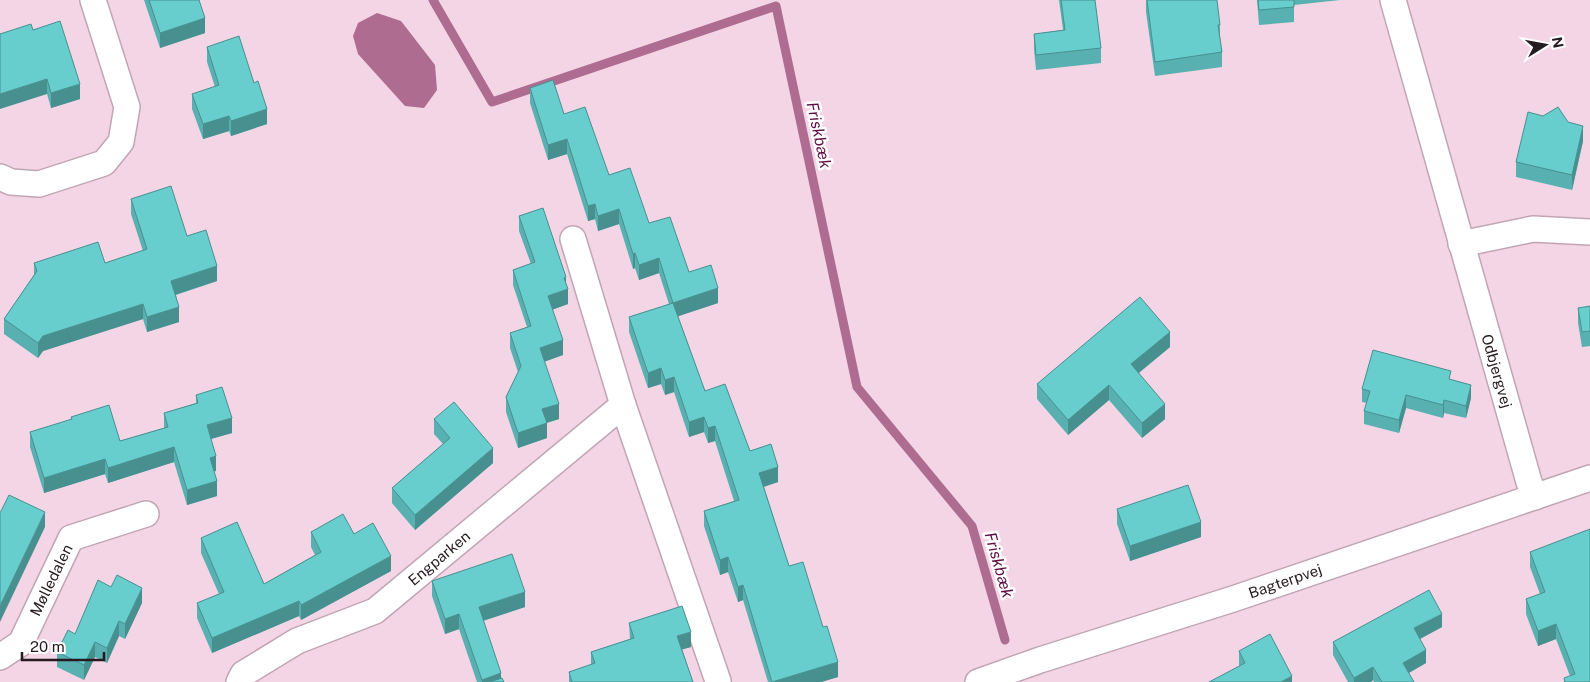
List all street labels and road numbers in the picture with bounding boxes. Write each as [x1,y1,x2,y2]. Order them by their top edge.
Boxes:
street label: Odbjergvej [1478,332,1516,410]
street label: Engparken [405,527,473,589]
street label: Mølledalen [26,541,76,619]
street label: Bagterpvej [1246,561,1324,601]

